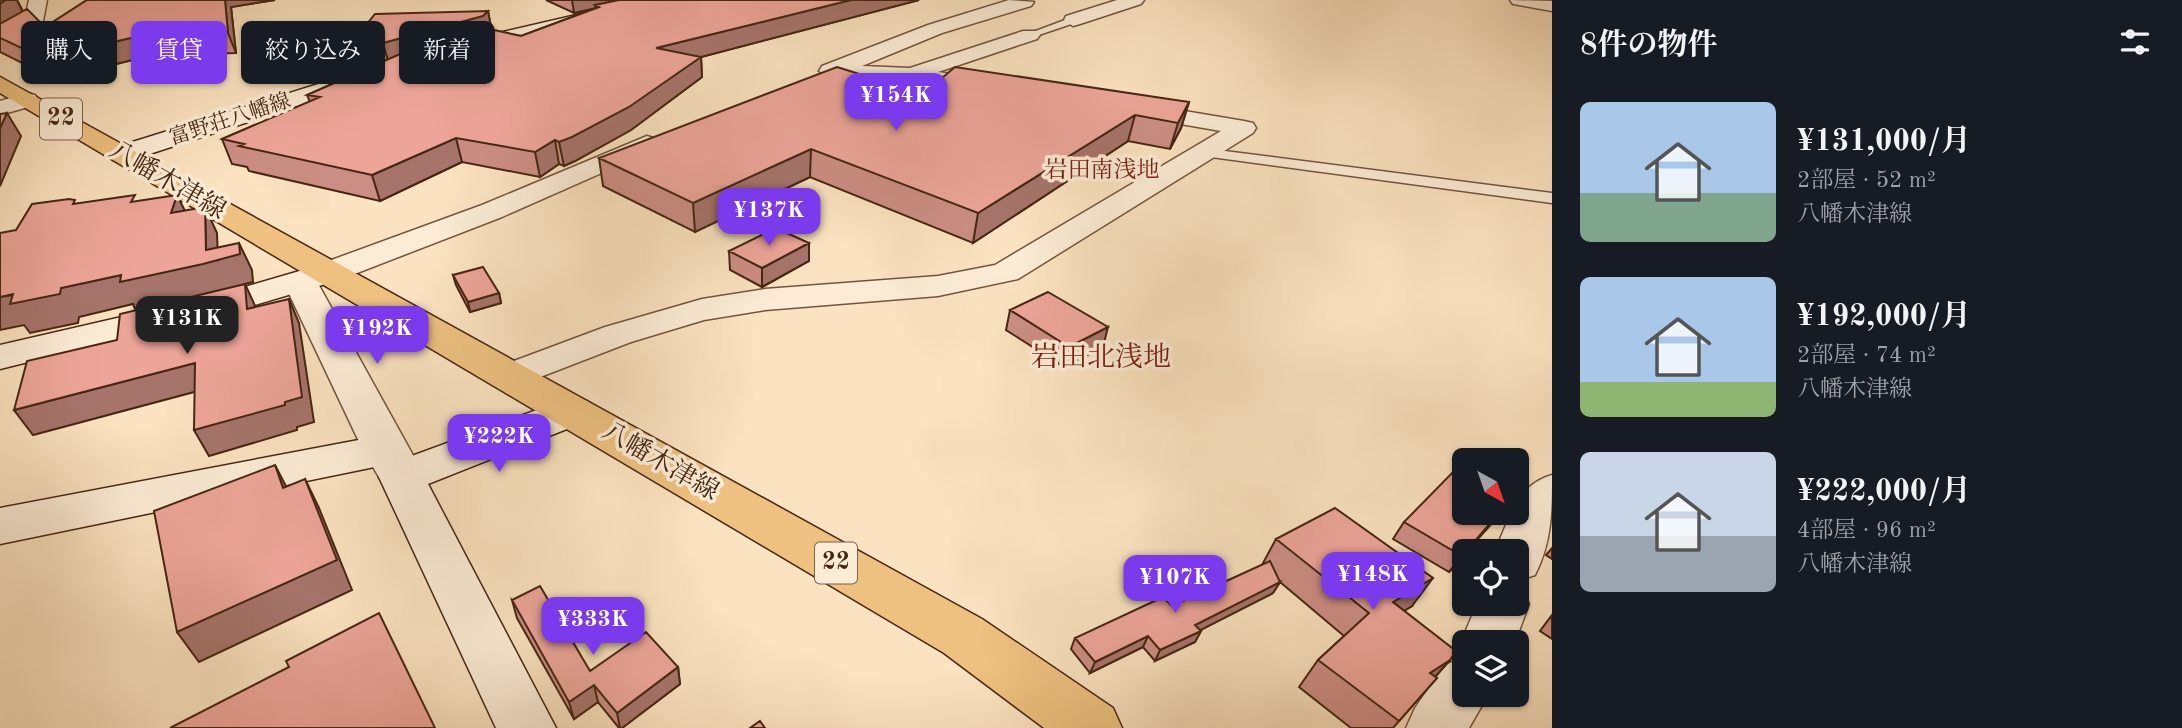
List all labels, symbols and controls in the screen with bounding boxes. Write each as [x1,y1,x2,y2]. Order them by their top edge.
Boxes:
chip: 購入 [21,21,117,84]
chip: 賃貸 [131,21,227,84]
chip: 絞り込み [241,21,385,84]
chip: 新着 [399,21,495,84]
icon: filters [2116,23,2154,61]
text: 8件の物件 [1580,31,1717,61]
pin: ¥154K [847,74,945,133]
text: ¥154K [860,84,932,107]
street label: 富野荘八幡線 [166,89,293,149]
road number: 22 [40,98,82,140]
text: ¥131,000/月 [1797,127,1971,157]
icon: home [1636,130,1720,214]
street label: 八幡木津線 [104,136,231,225]
district label: 岩田南浅地 [1045,157,1160,182]
text: 2部屋 · 52 m² [1797,169,1936,192]
pin: ¥137K [720,188,818,248]
text: ¥137K [733,199,805,222]
text: 八幡木津線 [1797,203,1912,226]
pin: ¥131K [138,296,236,356]
text: ¥192,000/月 [1797,302,1971,332]
icon: home [1636,305,1720,389]
pin: ¥192K [328,306,426,366]
text: ¥131K [151,307,223,330]
text: ¥192K [341,317,413,340]
district label: 岩田北浅地 [1031,342,1171,373]
text: 2部屋 · 74 m² [1797,344,1936,367]
text: 八幡木津線 [1797,378,1912,401]
pin: ¥222K [450,414,548,474]
street label: 八幡木津線 [597,417,724,506]
text: ¥222K [463,425,535,448]
north arrow [1452,448,1530,525]
map controls [1452,448,1529,707]
text: ¥222,000/月 [1797,477,1971,507]
icon: home [1636,480,1720,564]
text: 4部屋 · 96 m² [1797,519,1936,542]
button: locate [1452,539,1529,616]
road number: 22 [815,542,857,584]
pin: ¥148K [1324,552,1422,612]
text: 八幡木津線 [1797,553,1912,576]
pin: ¥107K [1126,556,1224,615]
text: ¥148K [1337,563,1409,586]
text: ¥107K [1139,566,1211,589]
pin: ¥333K [544,598,642,657]
text: ¥333K [557,608,629,631]
button: layers [1452,630,1529,707]

